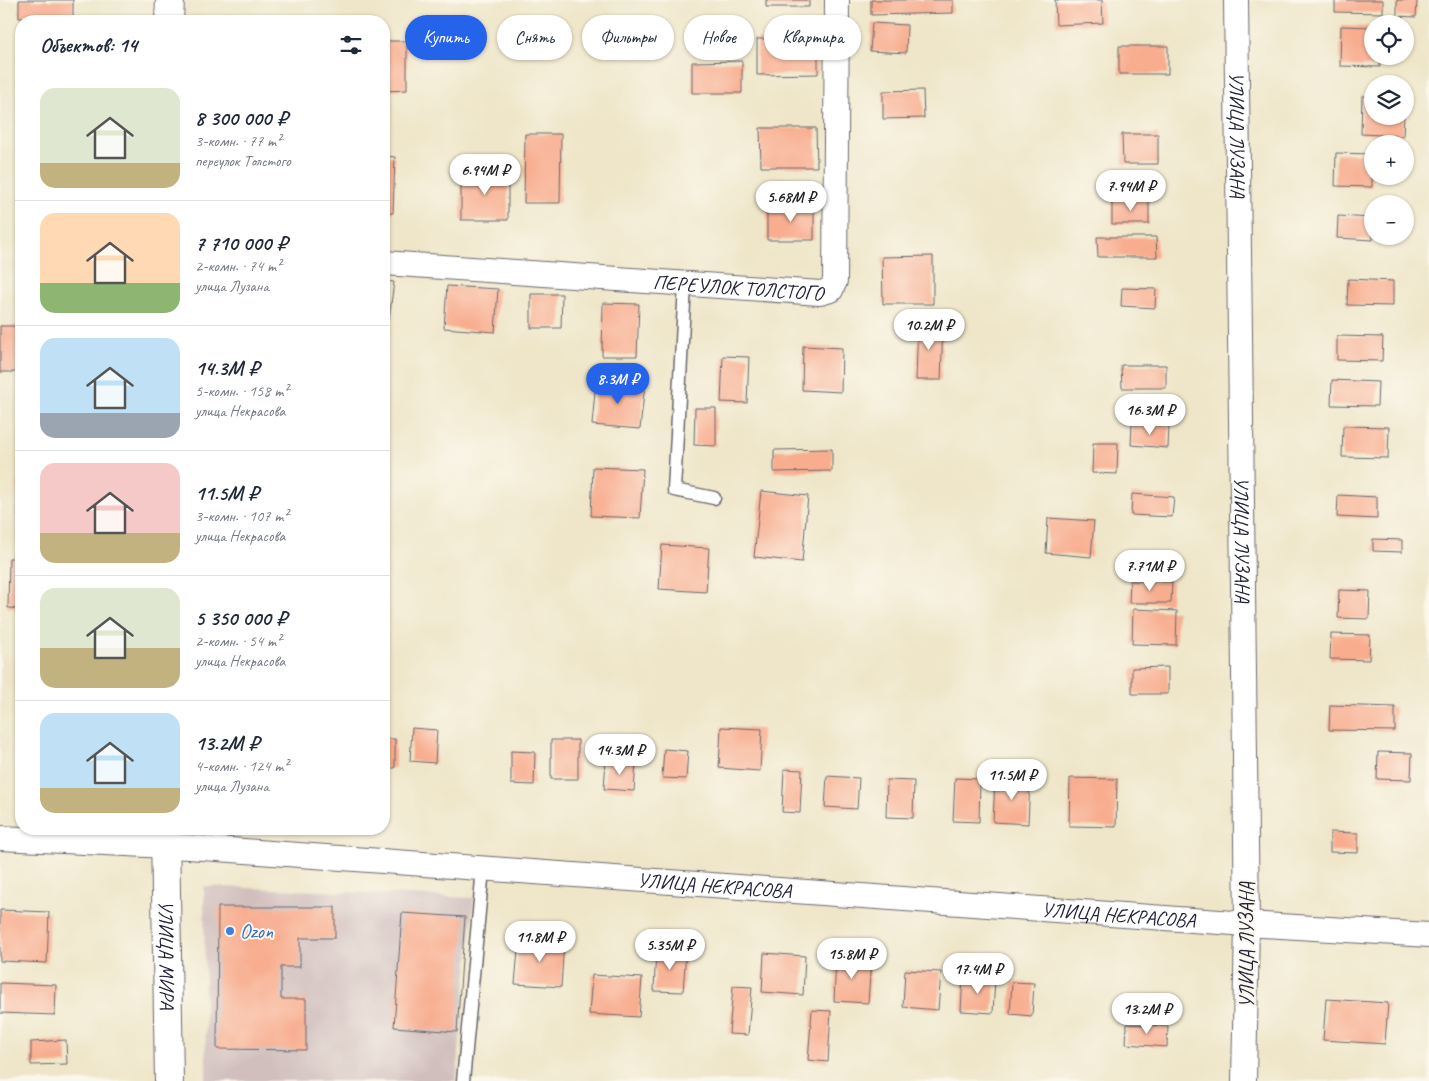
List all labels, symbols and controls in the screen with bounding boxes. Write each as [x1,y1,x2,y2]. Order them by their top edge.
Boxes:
chip: Купить [405,15,487,60]
chip: Снять [497,15,572,60]
chip: Фильтры [582,15,674,60]
chip: Новое [684,15,754,60]
chip: Квартира [764,15,861,60]
map controls [1364,15,1414,245]
button: locate [1364,15,1414,65]
icon: filters [337,31,365,59]
text: Объектов: 14 [40,32,137,58]
street label: УЛИЦА ЛУЗАНА [1224,72,1251,199]
button: layers [1364,75,1414,125]
text: 8 300 000 ₽ [195,105,287,131]
icon: home [80,108,140,168]
text: 3-комн. · 77 m² [195,131,281,151]
button: + [1364,135,1414,185]
text: переулок Толстого [195,151,291,171]
pin: 6.94M ₽ [439,154,531,196]
text: 6.94M ₽ [461,160,509,180]
pin: 7.94M ₽ [1085,170,1177,212]
text: 7.94M ₽ [1107,176,1155,196]
pin: 5.68M ₽ [745,180,837,223]
text: 5.68M ₽ [767,187,815,207]
button: − [1364,195,1414,245]
text: 7 710 000 ₽ [195,230,287,256]
icon: home [80,233,140,293]
text: 2-комн. · 74 m² [195,256,281,276]
street label: ПЕРЕУЛОК ТОЛСТОГО [652,269,826,306]
text: улица Лузана [195,276,269,296]
pin: 10.2M ₽ [883,308,975,351]
text: 10.2M ₽ [905,315,953,335]
text: 14.3M ₽ [195,355,259,381]
icon: home [80,358,140,418]
pin: 8.3M ₽ [577,362,659,405]
text: 8.3M ₽ [597,369,639,389]
text: 5-комн. · 158 m² [195,381,288,401]
pin: 16.3M ₽ [1104,394,1196,436]
text: 16.3M ₽ [1126,400,1174,420]
text: улица Некрасова [195,401,285,421]
street label: УЛИЦА ЛУЗАНА [1229,477,1256,604]
text: 11.5M ₽ [195,480,258,506]
icon: home [80,483,140,543]
text: 3-комн. · 107 m² [195,506,288,526]
text: улица Некрасова [195,526,285,546]
pin: 7.71M ₽ [1104,550,1196,592]
text: 7.71M ₽ [1126,556,1174,576]
text: 5 350 000 ₽ [195,605,287,631]
icon: home [80,608,140,668]
text: 2-комн. · 54 m² [195,631,281,651]
text: улица Некрасова [195,651,285,671]
text: 13.2M ₽ [195,730,259,756]
icon: home [80,733,140,793]
pin: 14.3M ₽ [574,734,666,776]
text: 14.3M ₽ [596,740,644,760]
text: 4-комн. · 124 m² [195,756,288,776]
pin: 11.5M ₽ [966,758,1058,801]
text: 11.5M ₽ [988,765,1036,785]
text: улица Лузана [195,776,269,796]
street label: УЛИЦА НЕКРАСОВА [637,867,793,903]
street label: УЛИЦА ЛУЗАНА [1234,881,1259,1008]
street label: УЛИЦА НЕКРАСОВА [1041,897,1197,933]
street label: УЛИЦА МИРА [154,900,180,1011]
place label: Ozon [240,919,274,944]
pin: 11.8M ₽ [494,920,586,963]
marker: Ozon [224,925,236,937]
text: 11.8M ₽ [516,927,564,947]
pin: 5.35M ₽ [624,928,716,971]
text: 5.35M ₽ [646,935,694,955]
pin: 15.8M ₽ [806,938,898,980]
text: 15.8M ₽ [828,944,876,964]
pin: 17.4M ₽ [932,952,1024,995]
text: 17.4M ₽ [954,959,1002,979]
pin: 13.2M ₽ [1101,992,1193,1035]
text: 13.2M ₽ [1123,999,1171,1019]

